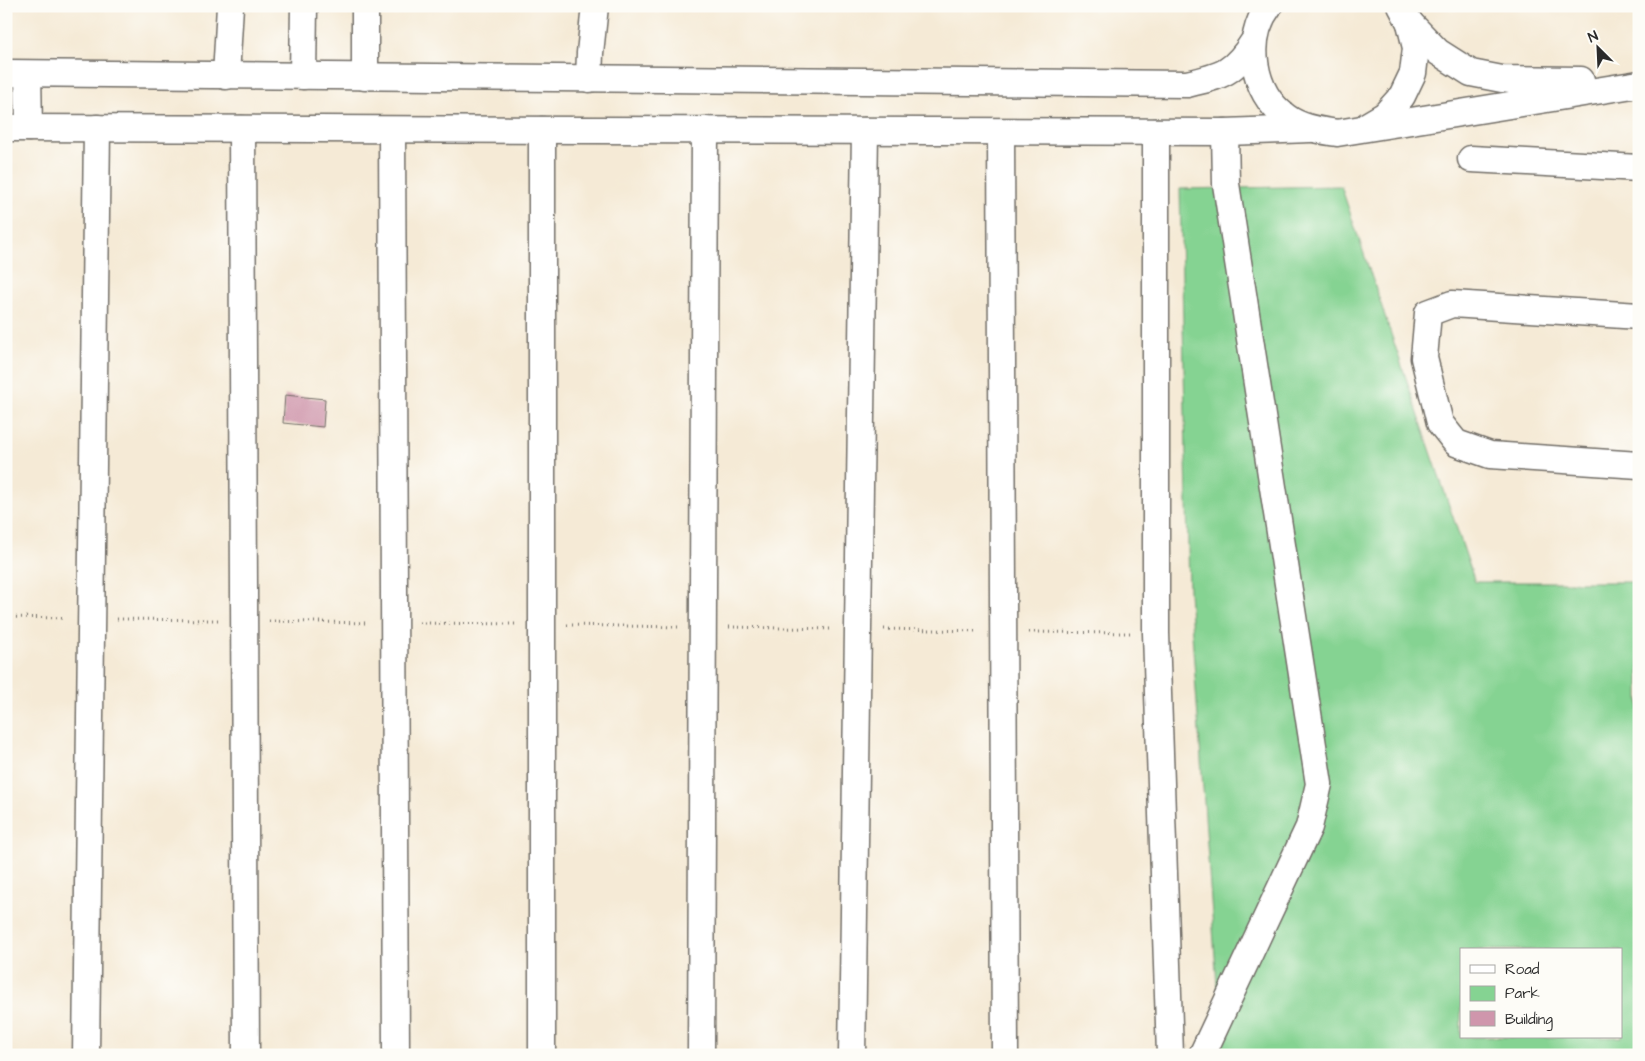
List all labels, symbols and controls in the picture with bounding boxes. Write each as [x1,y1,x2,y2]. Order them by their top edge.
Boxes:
north arrow [1572,22,1622,72]
text: N [1585,26,1601,48]
legend [1460,948,1622,1038]
text: Road [1505,959,1540,980]
text: Park [1505,983,1540,1004]
text: Building [1505,1009,1553,1031]

